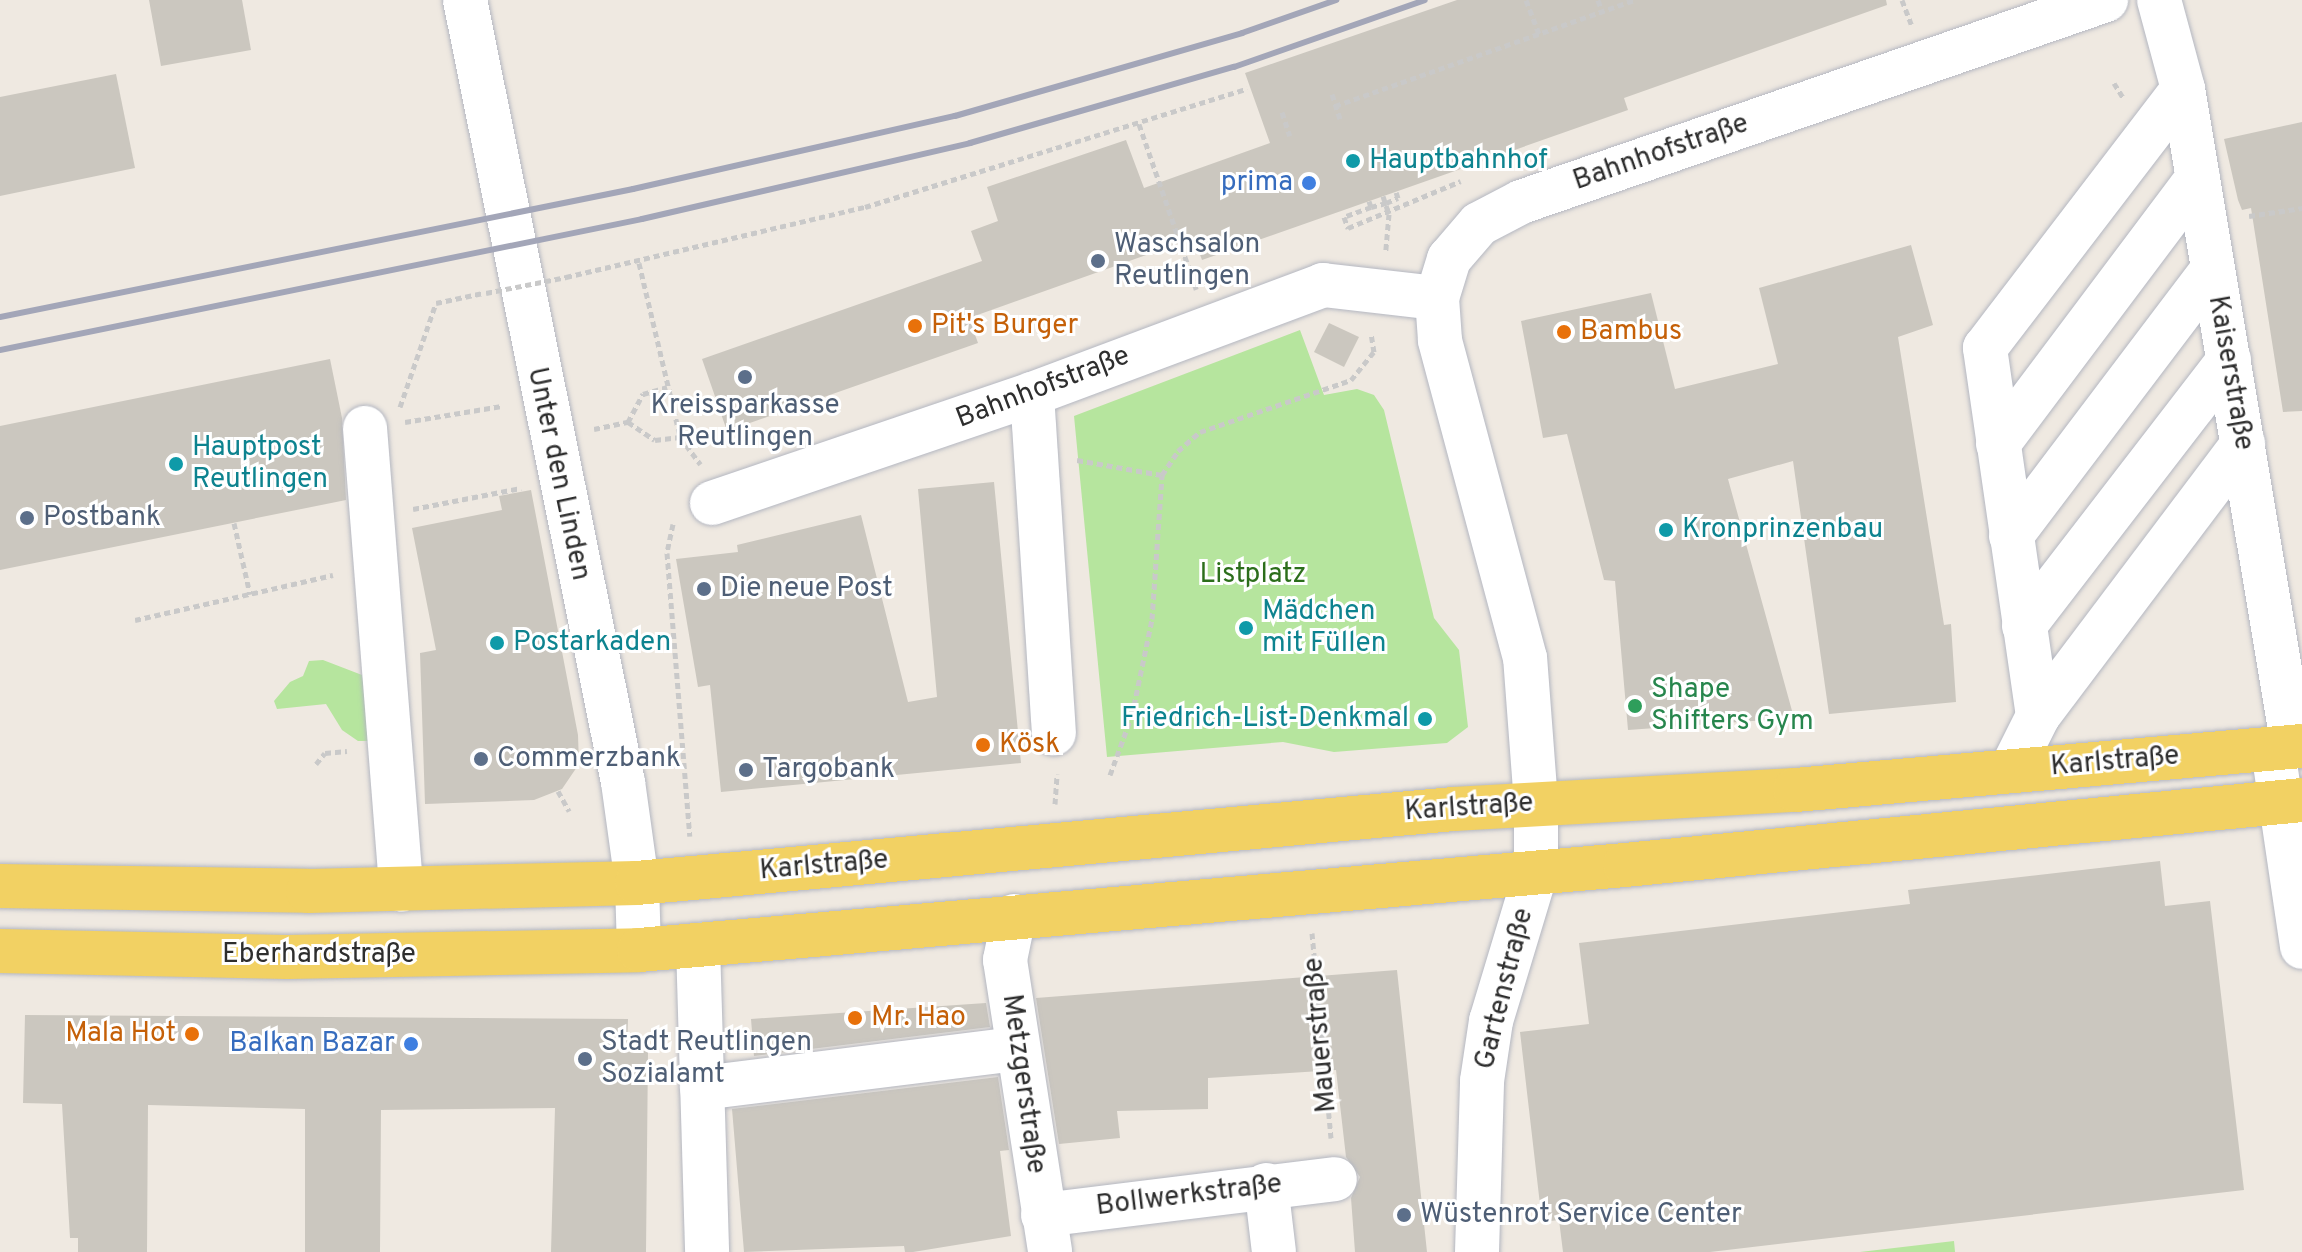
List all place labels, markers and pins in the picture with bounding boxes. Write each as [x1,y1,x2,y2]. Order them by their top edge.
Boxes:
place label: Hauptbahnhof [1369,144,1548,178]
marker: Hauptbahnhof [1344,152,1362,170]
place label: prima [1221,166,1293,200]
marker: prima [1300,174,1318,192]
place label: Waschsalon Reutlingen [1114,228,1260,294]
marker: Waschsalon Reutlingen [1089,252,1107,270]
place label: Pit's Burger [931,309,1078,343]
place label: Bambus [1580,315,1682,349]
marker: Pit's Burger [906,317,924,335]
marker: Bambus [1555,323,1573,341]
marker: Kreissparkasse Reutlingen [736,368,754,386]
place label: Kreissparkasse Reutlingen [650,389,840,455]
place label: Hauptpost Reutlingen [192,431,328,497]
marker: Hauptpost Reutlingen [167,455,185,473]
place label: Postbank [43,501,161,535]
marker: Postbank [18,509,36,527]
place label: Kronprinzenbau [1682,513,1883,547]
marker: Kronprinzenbau [1657,521,1675,539]
place label: Die neue Post [720,572,893,606]
marker: Die neue Post [695,580,713,598]
place label: Mädchen mit Füllen [1262,595,1387,661]
marker: Mädchen mit Füllen [1237,619,1255,637]
place label: Postarkaden [513,626,671,660]
marker: Postarkaden [488,634,506,652]
place label: Shape Shifters Gym [1651,673,1814,739]
marker: Shape Shifters Gym [1626,697,1644,715]
place label: Friedrich-List-Denkmal [1121,702,1409,736]
marker: Friedrich-List-Denkmal [1416,710,1434,728]
place label: Kösk [999,728,1060,762]
marker: Kösk [974,736,992,754]
place label: Commerzbank [497,742,681,776]
marker: Commerzbank [472,750,490,768]
place label: Targobank [762,753,895,787]
marker: Targobank [737,761,755,779]
place label: Mr. Hao [871,1001,966,1035]
marker: Mr. Hao [846,1009,864,1027]
place label: Mala Hot [65,1017,176,1051]
marker: Mala Hot [183,1025,201,1043]
place label: Stadt Reutlingen Sozialamt [601,1026,812,1092]
place label: Balkan Bazar [229,1027,395,1061]
marker: Balkan Bazar [402,1035,420,1053]
marker: Stadt Reutlingen Sozialamt [576,1050,594,1068]
place label: Wüstenrot Service Center [1420,1198,1742,1232]
marker: Wüstenrot Service Center [1395,1206,1413,1224]

